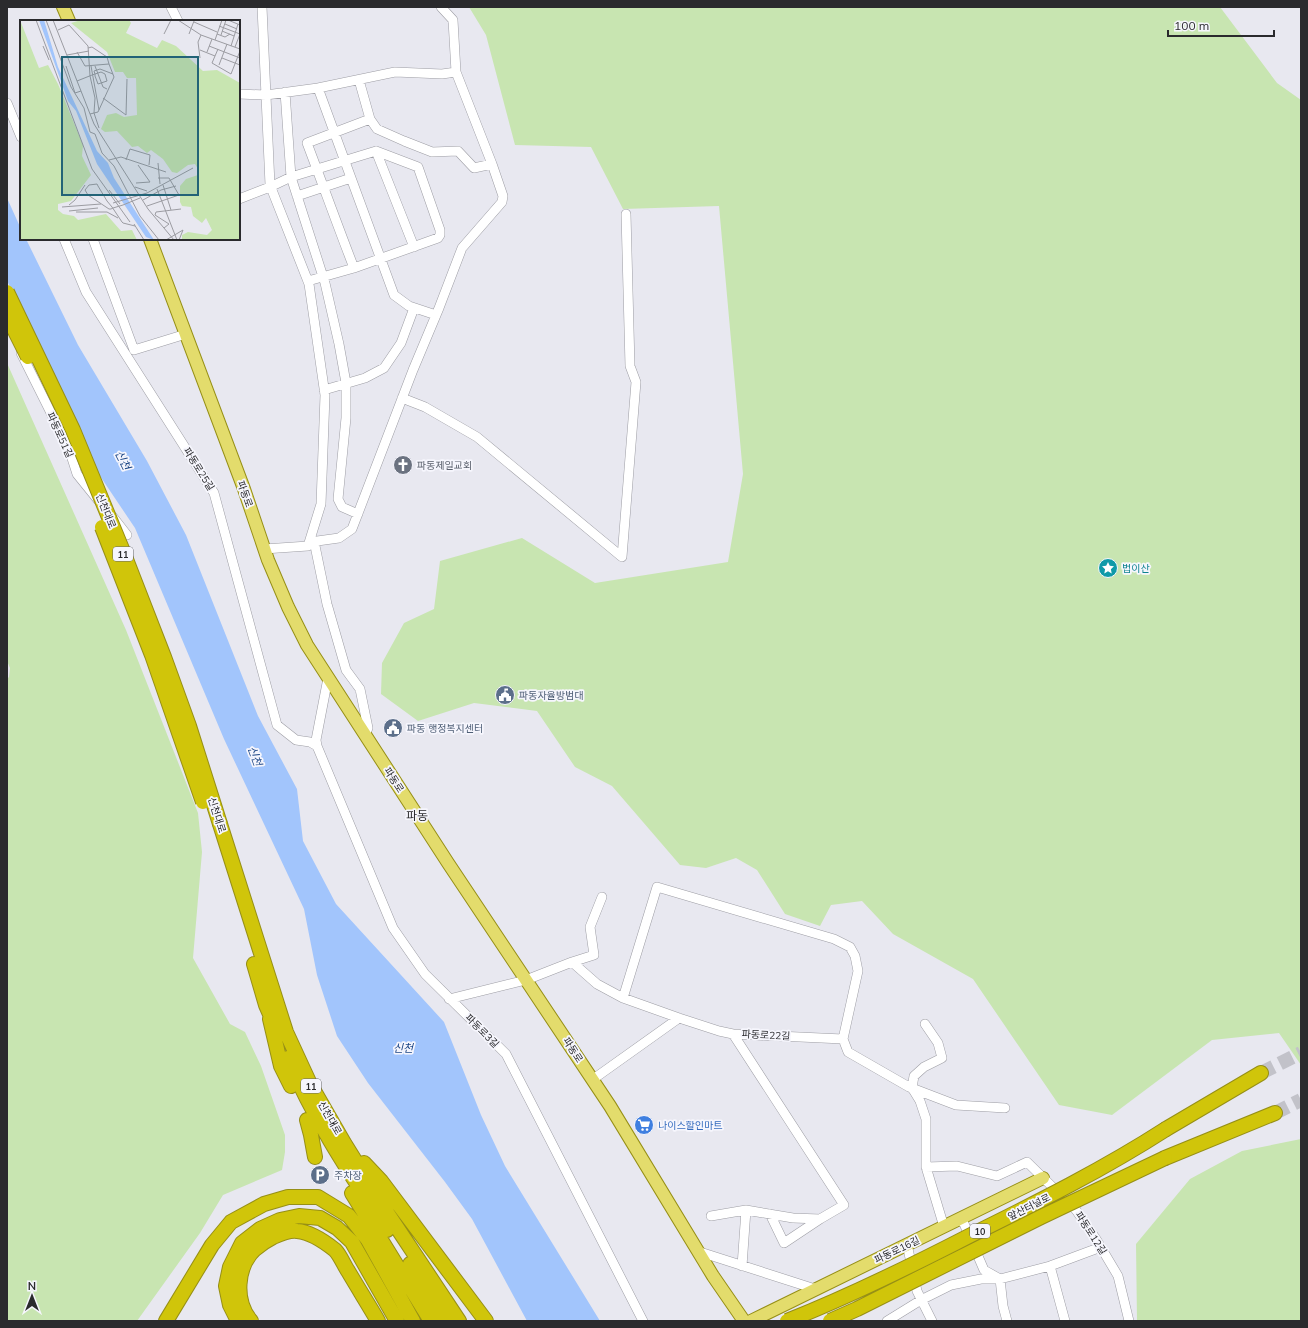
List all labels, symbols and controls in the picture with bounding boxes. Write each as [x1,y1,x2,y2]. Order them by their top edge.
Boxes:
scale bar [1168,12,1274,38]
text: 100 m [1174,18,1209,33]
inset map [20,20,240,240]
street label: 파동로51길 [44,410,76,460]
street label: 파동로25길 [181,445,217,493]
water label: 신천 [112,448,135,474]
church icon: 파동제일교회 [392,454,414,476]
place label: 파동제일교회 [417,459,472,472]
street label: 파동로 [234,479,256,509]
street label: 신천대로 [93,491,119,531]
road number: 11 [113,547,133,561]
place icon: 법이산 [1097,557,1119,579]
place label: 법이산 [1122,562,1150,575]
public building icon: 파동자율방범대 [494,684,516,706]
place label: 파동자율방범대 [519,689,583,702]
public building icon: 파동 행정복지센터 [382,717,404,739]
place label: 파동 행정복지센터 [407,722,483,735]
water label: 신천 [245,744,266,770]
street label: 파동로 [381,765,407,795]
street label: 신천대로 [205,795,229,835]
district label: 파동 [406,808,428,823]
street label: 파동로3길 [462,1011,502,1051]
street label: 파동로22길 [741,1027,791,1043]
street label: 파동로 [560,1035,586,1065]
water label: 신천 [393,1041,415,1055]
road number: 11 [301,1079,321,1093]
street label: 신천대로 [315,1099,345,1137]
supermarket icon: 나이스할인마트 [633,1114,655,1136]
place label: 나이스할인마트 [658,1119,722,1132]
parking icon: 주차장 [309,1164,331,1186]
place label: 주차장 [334,1169,362,1182]
street label: 앞산터널로 [1006,1191,1052,1223]
street label: 파동로12길 [1072,1209,1110,1257]
road number: 10 [970,1224,990,1238]
street label: 파동로16길 [872,1233,922,1267]
north arrow [12,1276,52,1316]
text: N [28,1279,36,1293]

